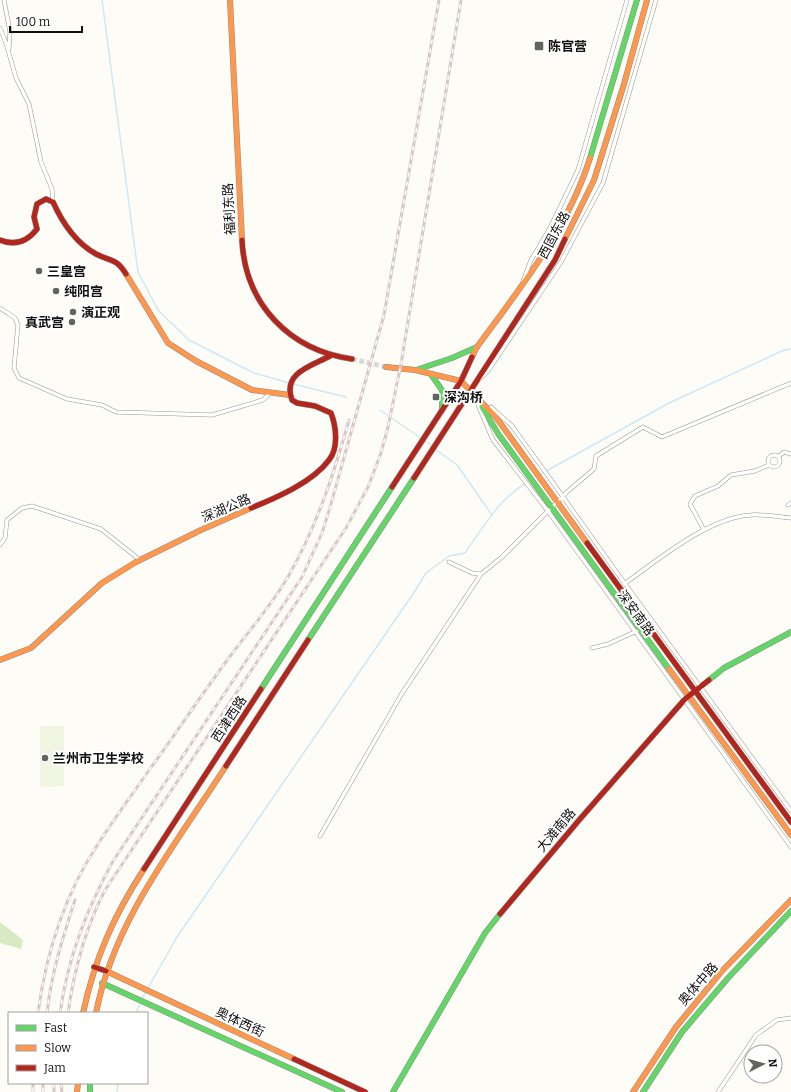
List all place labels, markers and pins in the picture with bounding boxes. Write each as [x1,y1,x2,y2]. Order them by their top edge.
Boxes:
place label: 陈官营 [548,39,587,54]
marker: 陈官营 [533,40,545,52]
place label: 三皇宫 [47,264,86,279]
marker: 三皇宫 [34,266,44,276]
place label: 纯阳宫 [64,284,103,299]
marker: 纯阳宫 [51,286,61,296]
place label: 演正观 [81,305,120,320]
marker: 演正观 [68,307,78,317]
place label: 真武宫 [25,315,64,330]
marker: 真武宫 [67,317,77,327]
place label: 深沟桥 [444,390,483,405]
marker: 深沟桥 [431,392,441,402]
place label: 兰州市卫生学校 [53,751,144,766]
marker: 兰州市卫生学校 [40,753,50,763]

